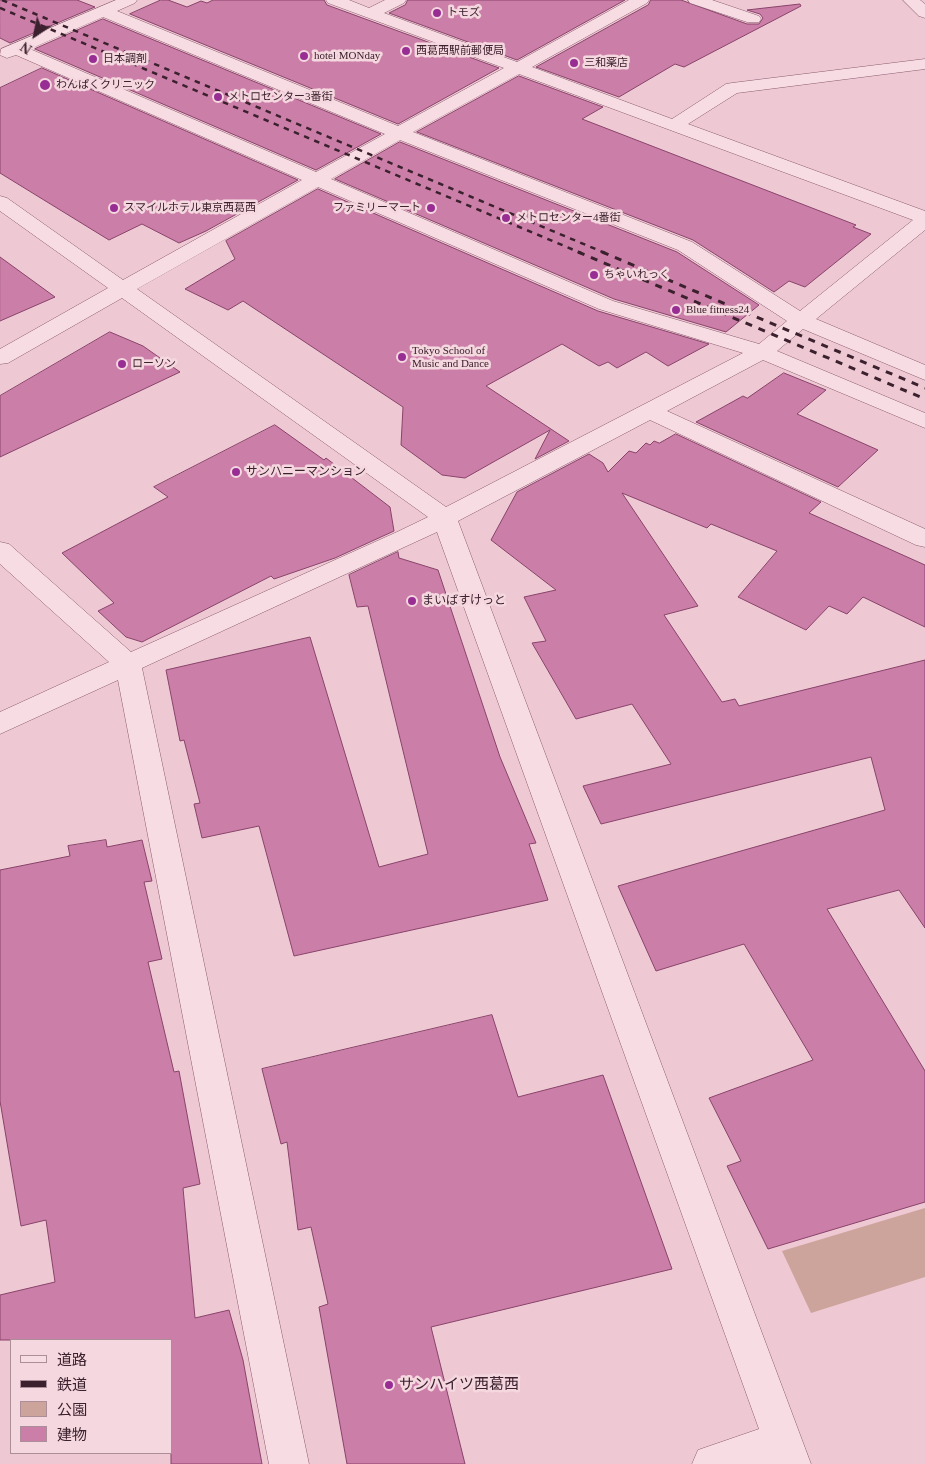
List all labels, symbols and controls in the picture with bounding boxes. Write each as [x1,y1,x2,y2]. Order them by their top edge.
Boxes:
place label: トモズ [447,6,480,20]
marker: トモズ [431,7,443,19]
north arrow [10,10,60,60]
text: N [18,39,35,57]
place label: 西葛西駅前郵便局 [416,44,504,58]
marker: 西葛西駅前郵便局 [400,45,412,57]
place label: hotel MONday [314,49,380,63]
marker: hotel MONday [298,50,310,62]
place label: 日本調剤 [103,52,147,66]
marker: 日本調剤 [87,53,99,65]
place label: 三和薬店 [584,56,628,70]
marker: 三和薬店 [568,57,580,69]
marker: わんぱくクリニック [38,78,52,92]
place label: わんぱくクリニック [56,78,155,92]
place label: メトロセンター3番街 [228,90,332,104]
marker: メトロセンター3番街 [212,91,224,103]
place label: スマイルホテル東京西葛西 [124,201,256,215]
place label: ファミリーマート [333,201,421,215]
marker: スマイルホテル東京西葛西 [108,202,120,214]
marker: ファミリーマート [425,202,437,214]
place label: メトロセンター4番街 [516,211,620,225]
marker: メトロセンター4番街 [500,212,512,224]
place label: ちゃいれっく [604,268,670,282]
marker: ちゃいれっく [588,269,600,281]
place label: Blue fitness24 [686,303,749,317]
marker: Blue fitness24 [670,304,682,316]
place label: Tokyo School of Music and Dance [412,344,489,370]
marker: Tokyo School of Music and Dance [396,351,408,363]
place label: ローソン [132,357,176,371]
marker: ローソン [116,358,128,370]
place label: サンハニーマンション [246,465,366,479]
marker: サンハニーマンション [230,466,242,478]
place label: まいばすけっと [422,594,506,608]
marker: まいばすけっと [406,595,418,607]
legend [10,1339,172,1454]
text: 道路 [57,1352,87,1368]
place label: サンハイツ西葛西 [399,1376,519,1394]
text: 鉄道 [57,1377,87,1393]
marker: サンハイツ西葛西 [383,1379,395,1391]
text: 公園 [57,1402,87,1418]
text: 建物 [57,1427,87,1443]

